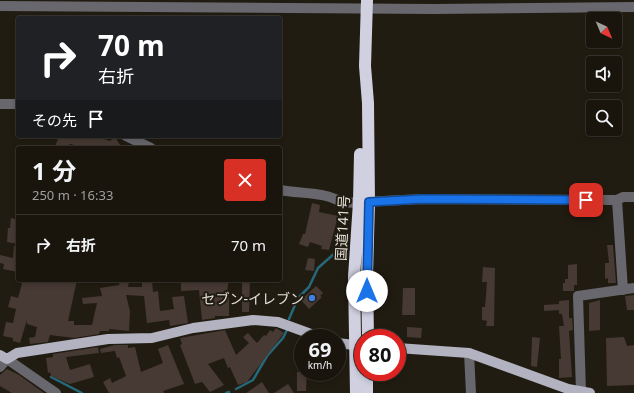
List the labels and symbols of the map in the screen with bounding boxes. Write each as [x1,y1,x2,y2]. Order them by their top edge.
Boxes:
north arrow [586,12,622,48]
pin [569,183,603,217]
street label: 国道141号 [331,195,353,261]
position arrow [346,270,388,312]
place label: セブン-イレブン [201,289,304,308]
marker: セブン-イレブン [307,293,317,303]
speed limit sign: 80 [354,329,406,381]

